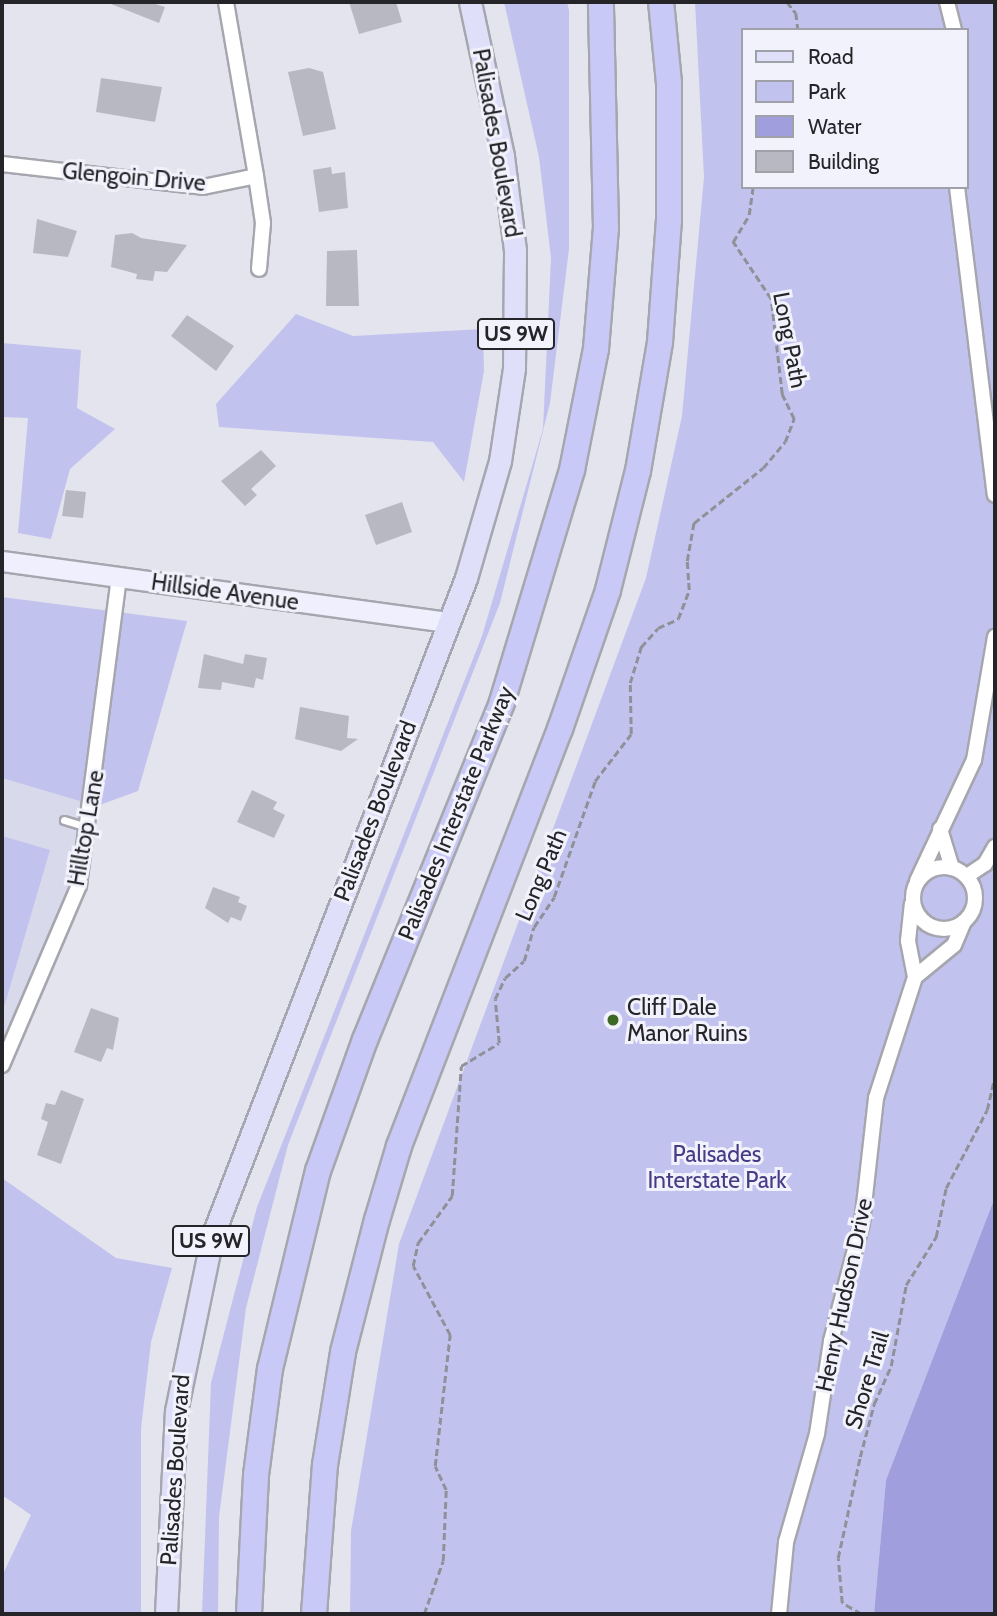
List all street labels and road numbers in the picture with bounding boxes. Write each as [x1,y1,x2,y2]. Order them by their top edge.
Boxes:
street label: Palisades Boulevard [467,46,527,240]
street label: Glengoin Drive [61,157,207,197]
street label: Long Path [767,290,813,390]
road number: US 9W [476,316,556,352]
street label: Hillside Avenue [149,568,301,616]
street label: Palisades Interstate Parkway [392,682,520,944]
street label: Palisades Boulevard [328,717,422,905]
street label: Hilltop Lane [62,768,110,888]
street label: Long Path [509,825,573,925]
street label: Henry Hudson Drive [810,1196,878,1394]
road number: US 9W [171,1224,251,1258]
street label: Shore Trail [839,1328,895,1432]
street label: Palisades Boulevard [155,1374,195,1566]

